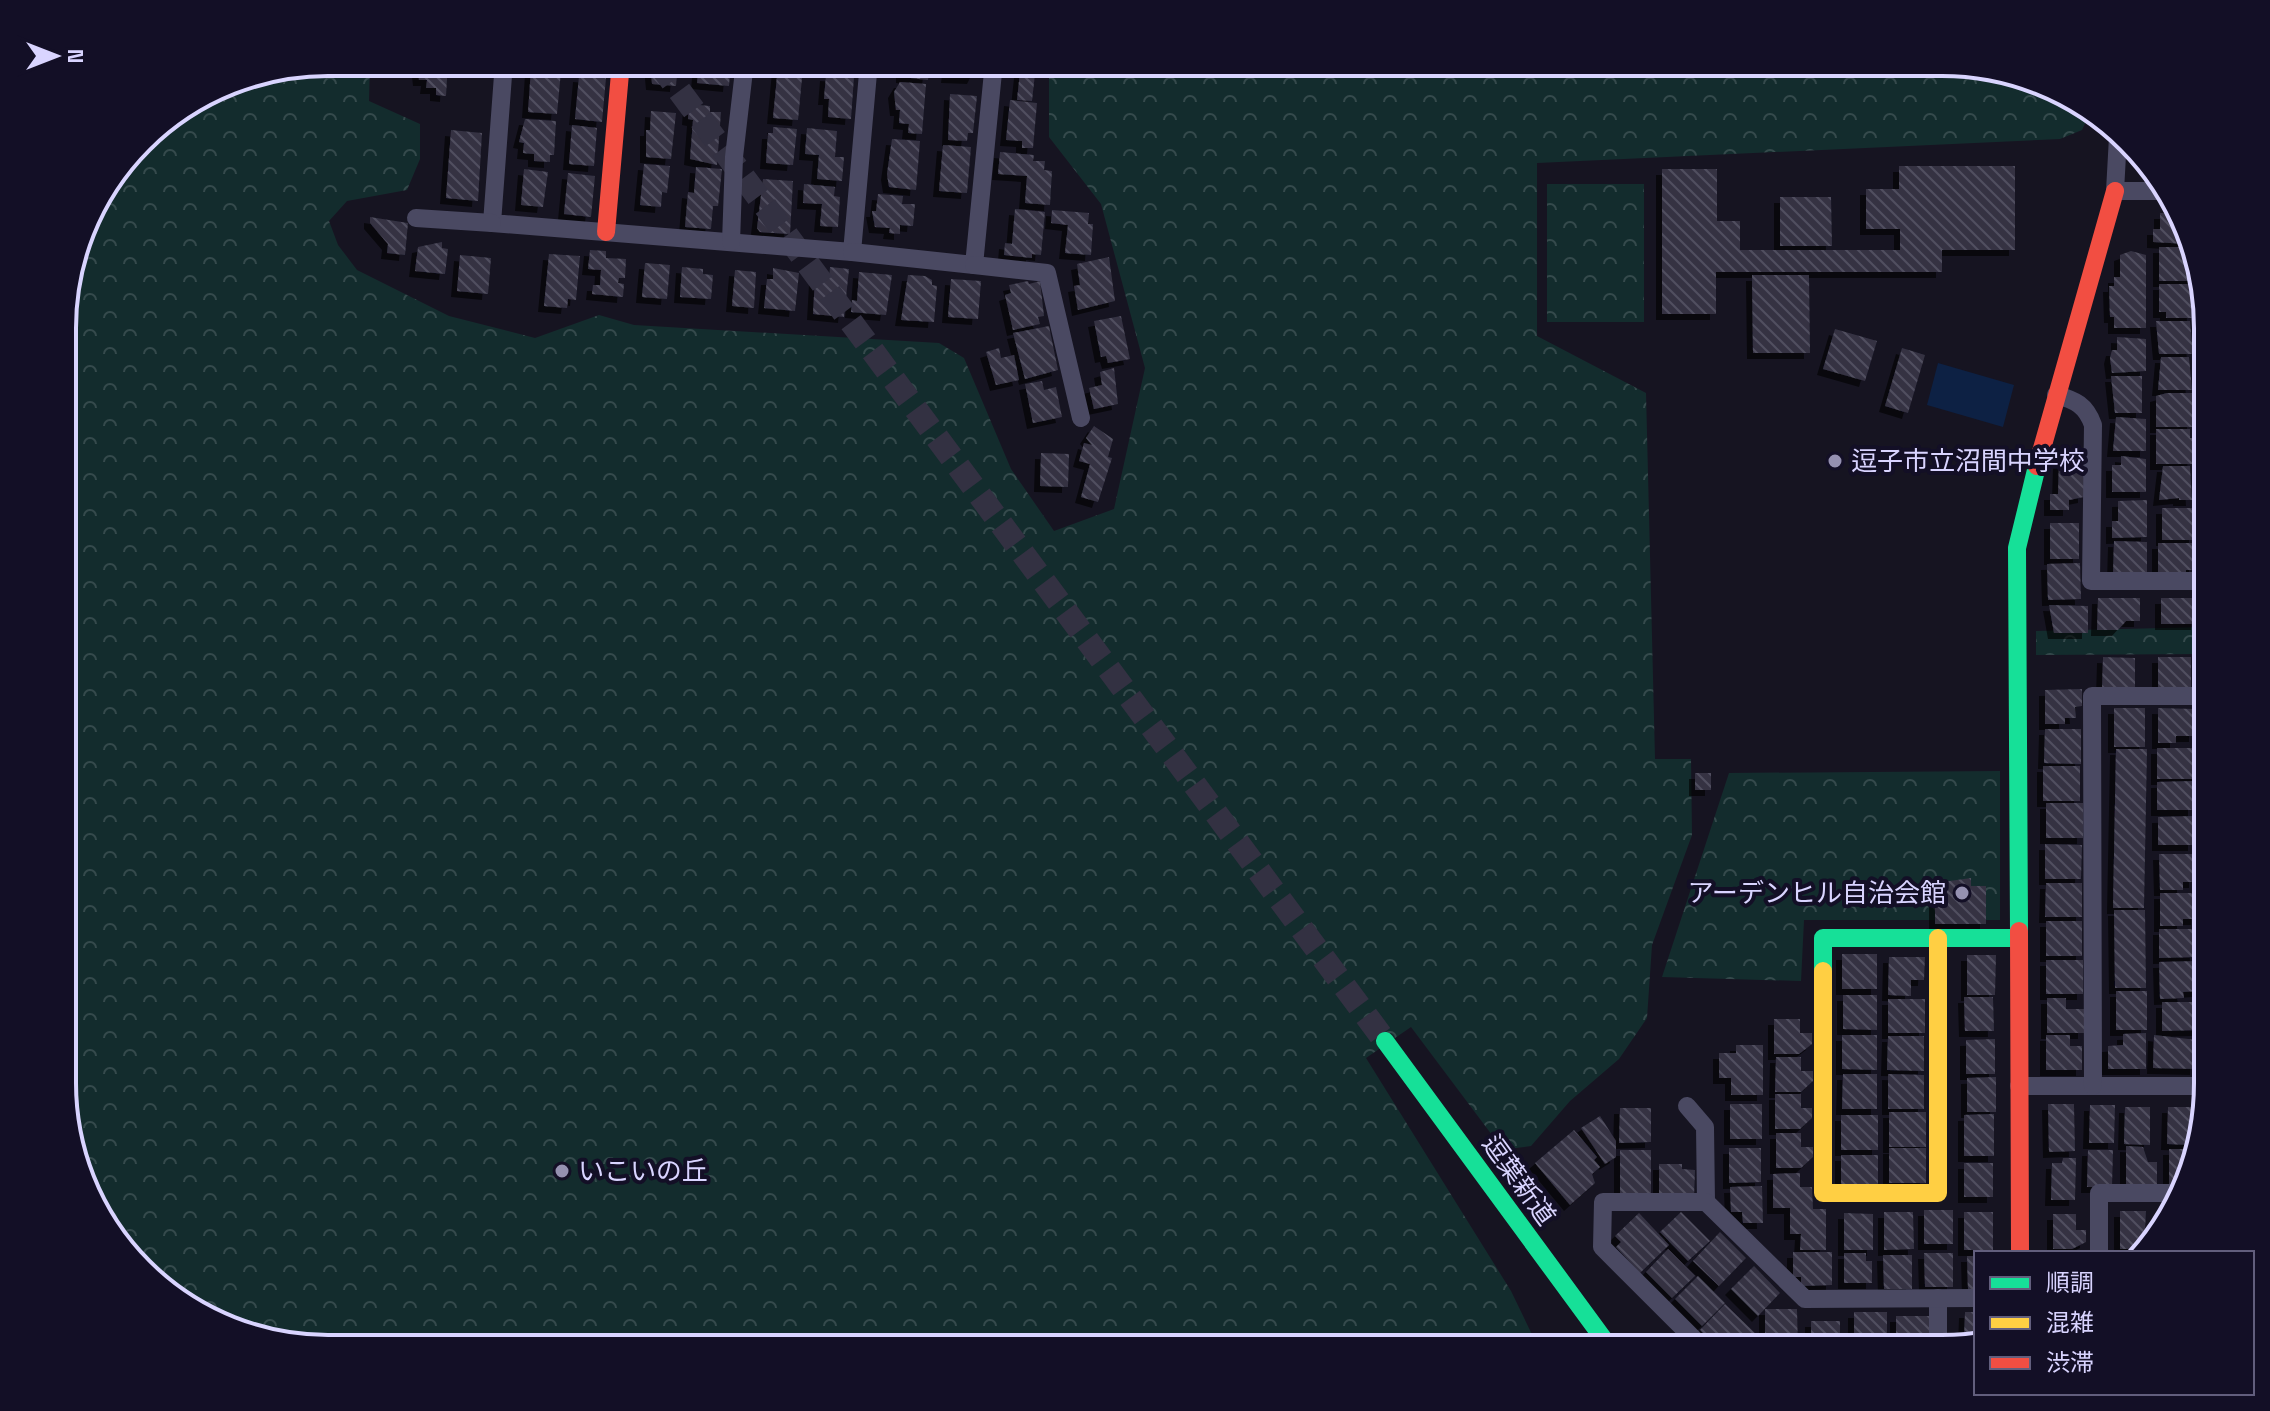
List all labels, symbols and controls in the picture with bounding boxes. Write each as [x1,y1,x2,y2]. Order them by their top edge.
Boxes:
north arrow [16,16,96,96]
text: N [62,49,90,63]
place label: 逗子市立沼間中学校 [1851,444,2085,478]
marker: 逗子市立沼間中学校 [1826,452,1844,470]
place label: アーデンヒル自治会館 [1688,876,1946,910]
marker: アーデンヒル自治会館 [1953,884,1971,902]
street label: 逗葉新道 [1475,1128,1563,1232]
place label: いこいの丘 [578,1154,708,1188]
marker: いこいの丘 [553,1162,571,1180]
legend [1974,1251,2254,1395]
text: 順調 [2046,1267,2094,1298]
text: 混雑 [2046,1307,2094,1338]
text: 渋滞 [2046,1347,2094,1378]

